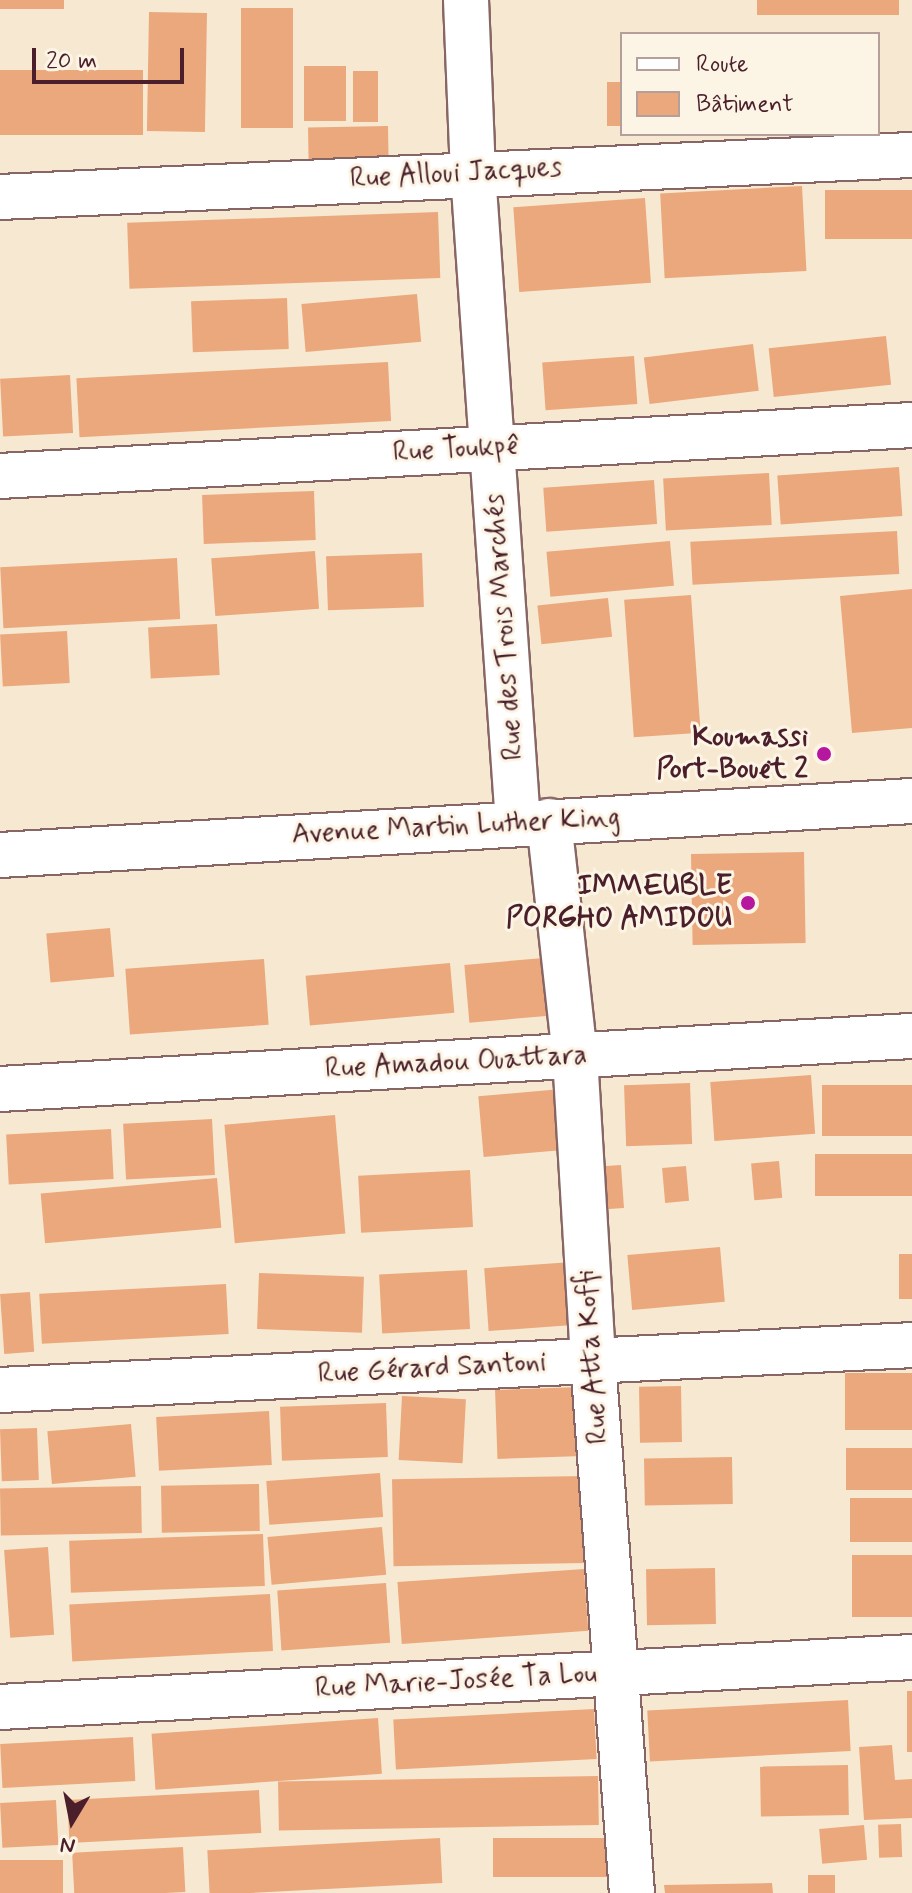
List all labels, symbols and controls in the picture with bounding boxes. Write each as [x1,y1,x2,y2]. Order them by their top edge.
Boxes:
scale bar [36,32,188,82]
legend [620,32,880,136]
text: 20 m [46,46,97,77]
text: Route [696,49,748,80]
text: Bâtiment [696,89,794,120]
street label: Rue Alloui Jacques [347,152,565,196]
street label: Rue Toukpê [393,430,519,470]
street label: Rue des Trois Marchés [479,494,531,760]
place label: Koumassi Port-Bouët 2 [656,721,808,787]
marker: Koumassi Port-Bouët 2 [815,745,833,763]
street label: Avenue Martin Luther King [292,802,620,852]
place label: IMMEUBLE PORGHO AMIDOU [506,870,732,936]
marker: IMMEUBLE PORGHO AMIDOU [739,894,757,912]
street label: Rue Amadou Ouattara [326,1039,586,1087]
street label: Rue Atta Koffi [570,1268,616,1446]
street label: Rue Gérard Santoni [317,1346,547,1392]
street label: Rue Marie-Josée Ta Lou [316,1658,596,1706]
north arrow [32,1781,112,1861]
text: N [58,1830,77,1860]

